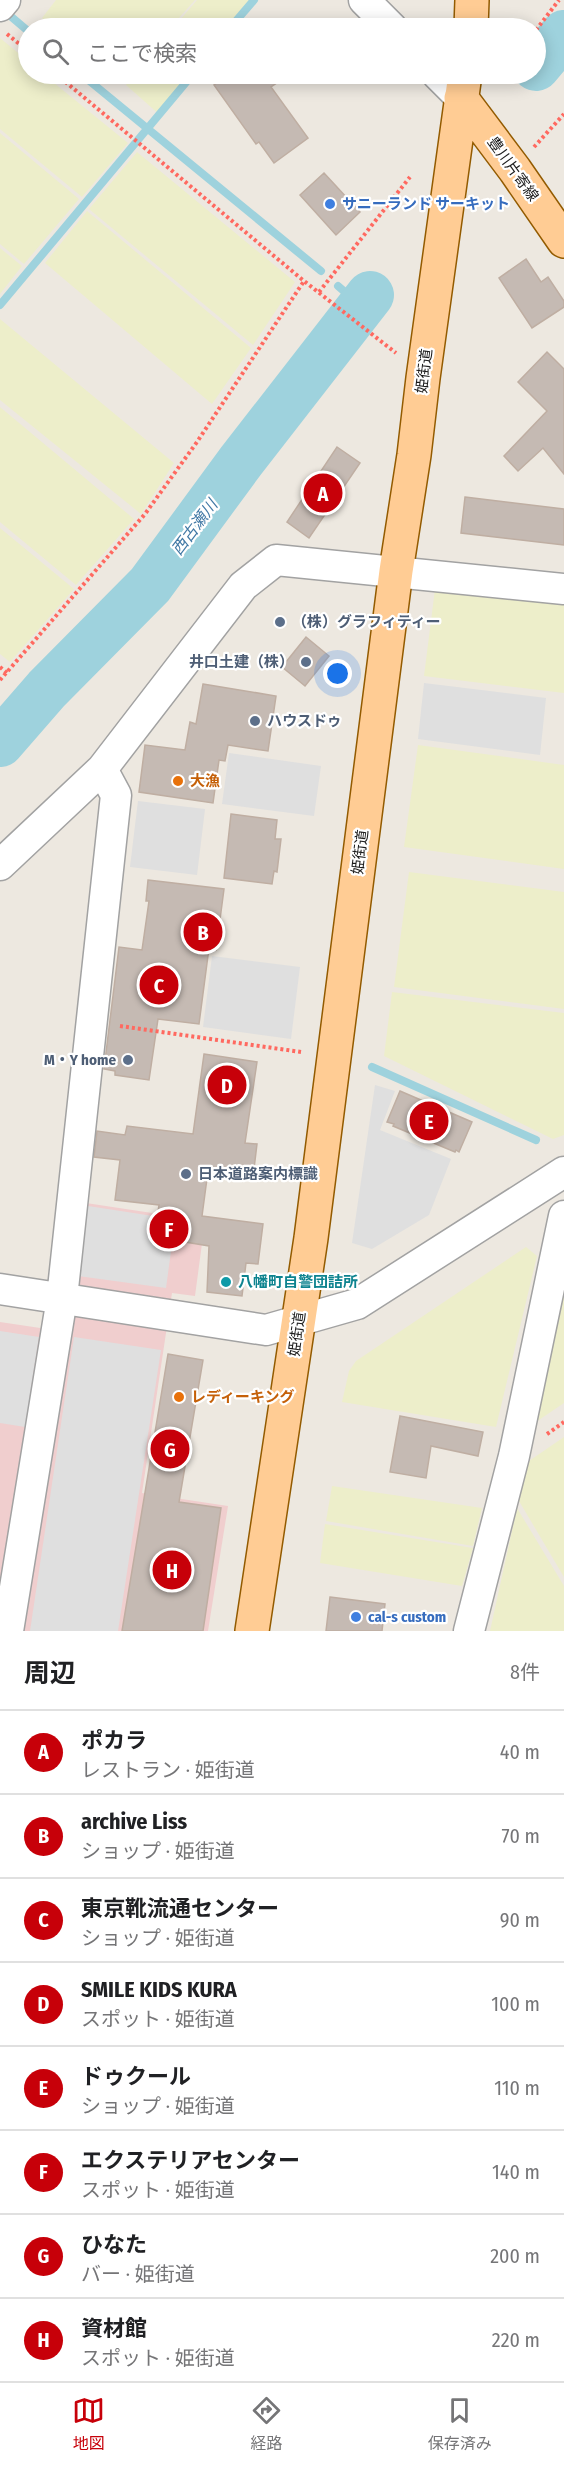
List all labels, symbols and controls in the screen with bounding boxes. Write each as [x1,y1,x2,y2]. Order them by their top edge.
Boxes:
search box [18,18,546,84]
icon: search [39,35,72,68]
text: ここで検索 [87,40,197,67]
street label: 豊川片寄線 [484,133,542,205]
place label: サニーランド サーキット [342,195,510,213]
marker: サニーランド サーキット [323,197,337,211]
street label: 姫街道 [412,348,436,394]
pin: A [304,470,342,516]
water label: 西古瀬川 [168,494,222,559]
place label: （株）グラフィティー [292,613,441,631]
marker: （株）グラフィティー [273,615,287,629]
place label: 井口土建（株） [189,653,294,671]
marker: 井口土建（株） [299,655,313,669]
your location [323,659,352,688]
place label: ハウスドゥ [267,712,342,730]
marker: ハウスドゥ [248,714,262,728]
place label: 大漁 [190,772,220,790]
marker: 大漁 [171,774,185,788]
street label: 姫街道 [348,829,372,875]
pin: B [184,910,222,954]
pin: C [140,962,178,1008]
place label: M・Y home [44,1051,116,1069]
marker: M・Y home [121,1053,135,1067]
pin: D [208,1062,246,1108]
pin: E [410,1098,448,1144]
place label: 日本道路案内標識 [198,1165,318,1183]
marker: 日本道路案内標識 [179,1167,193,1181]
pin: F [150,1206,188,1252]
place label: 八幡町自警団詰所 [238,1273,358,1291]
marker: 八幡町自警団詰所 [219,1275,233,1289]
street label: 姫街道 [285,1310,309,1358]
place label: レディーキング [191,1388,295,1406]
marker: レディーキング [172,1390,186,1404]
pin: G [150,1426,190,1472]
pin: H [152,1548,192,1592]
place label: cal-s custom [368,1608,446,1626]
marker: cal-s custom [349,1610,363,1624]
text: 周辺 [24,1658,76,1689]
text: 8件 [510,1660,540,1684]
text: ポカラ [81,1727,147,1754]
text: A [38,1740,49,1764]
text: 40 m [500,1740,540,1764]
text: レストラン · 姫街道 [81,1758,255,1782]
text: archive Liss [81,1808,187,1835]
text: B [38,1824,49,1848]
text: 70 m [502,1824,540,1848]
text: ショップ · 姫街道 [81,1839,235,1863]
text: 東京靴流通センター [81,1895,279,1922]
text: C [38,1908,49,1932]
text: 90 m [500,1908,540,1932]
text: ショップ · 姫街道 [81,1926,235,1950]
text: SMILE KIDS KURA [81,1976,237,2003]
text: D [38,1992,49,2016]
text: 100 m [491,1992,540,2016]
text: スポット · 姫街道 [81,2007,235,2031]
text: ドゥクール [81,2063,191,2090]
text: E [39,2076,48,2100]
text: 110 m [494,2076,540,2100]
text: ショップ · 姫街道 [81,2094,235,2118]
text: エクステリアセンター [81,2147,300,2174]
text: F [39,2160,48,2184]
text: 140 m [492,2160,540,2184]
text: スポット · 姫街道 [81,2178,235,2202]
text: ひなた [81,2231,147,2258]
text: G [38,2244,49,2268]
text: 200 m [490,2244,540,2268]
text: バー · 姫街道 [81,2262,195,2286]
text: 資材館 [81,2315,147,2342]
text: H [37,2328,50,2352]
text: 220 m [492,2328,540,2352]
text: スポット · 姫街道 [81,2346,235,2370]
tab: 地図 [72,2394,105,2454]
tab: 経路 [250,2394,283,2454]
tab: 保存済み [428,2394,492,2454]

